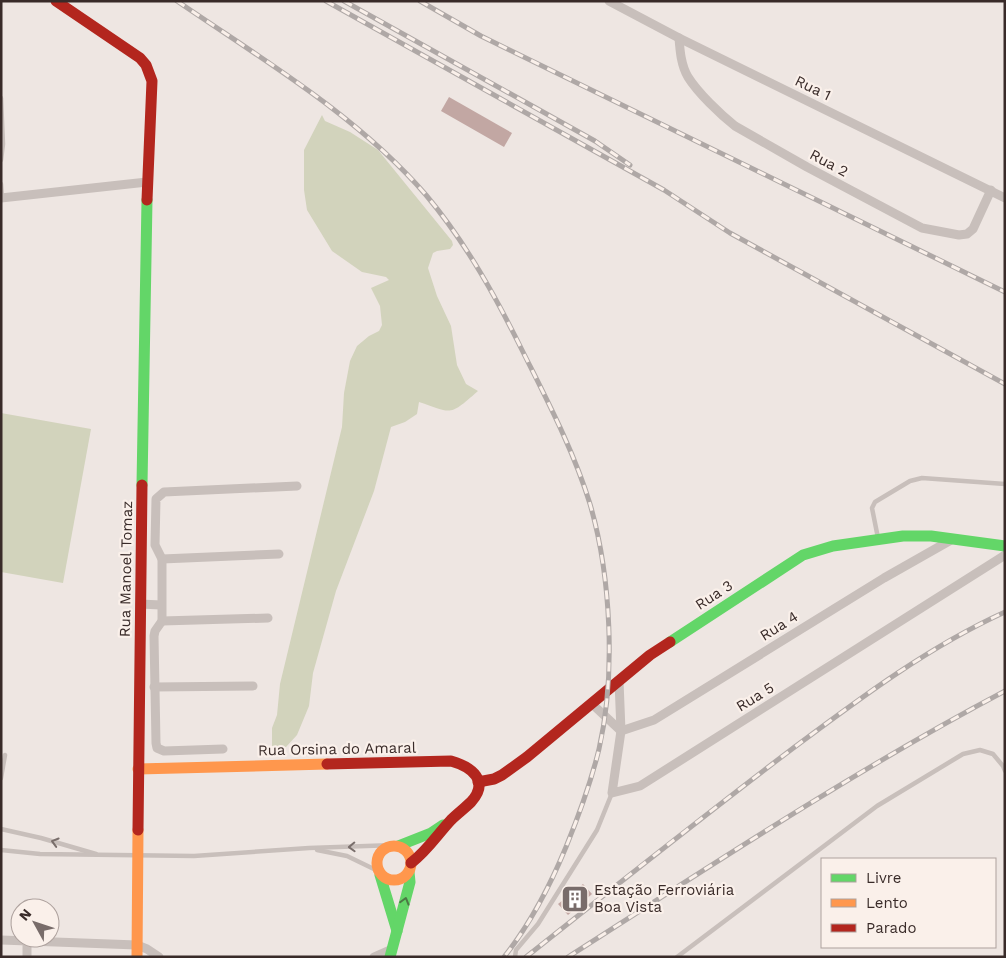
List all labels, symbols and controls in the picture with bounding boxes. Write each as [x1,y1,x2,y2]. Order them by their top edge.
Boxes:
street label: Rua 1 [792,72,834,104]
street label: Rua 2 [807,145,851,181]
street label: Rua Manoel Tomaz [116,501,136,637]
street label: Rua 3 [692,576,736,614]
street label: Rua 4 [757,607,801,645]
street label: Rua 5 [733,678,777,716]
street label: Rua Orsina do Amaral [258,739,417,759]
one-way arrow [50,837,59,848]
one-way arrow [347,841,355,852]
legend [821,858,996,948]
text: Livre [866,869,901,887]
place label: Estação Ferroviária Boa Vista [594,881,735,916]
building icon: Estação Ferroviária Boa Vista [560,884,590,914]
text: Lento [866,894,908,912]
north arrow [10,898,60,948]
one-way arrow [399,898,409,906]
text: N [16,906,35,924]
text: Parado [866,919,916,937]

